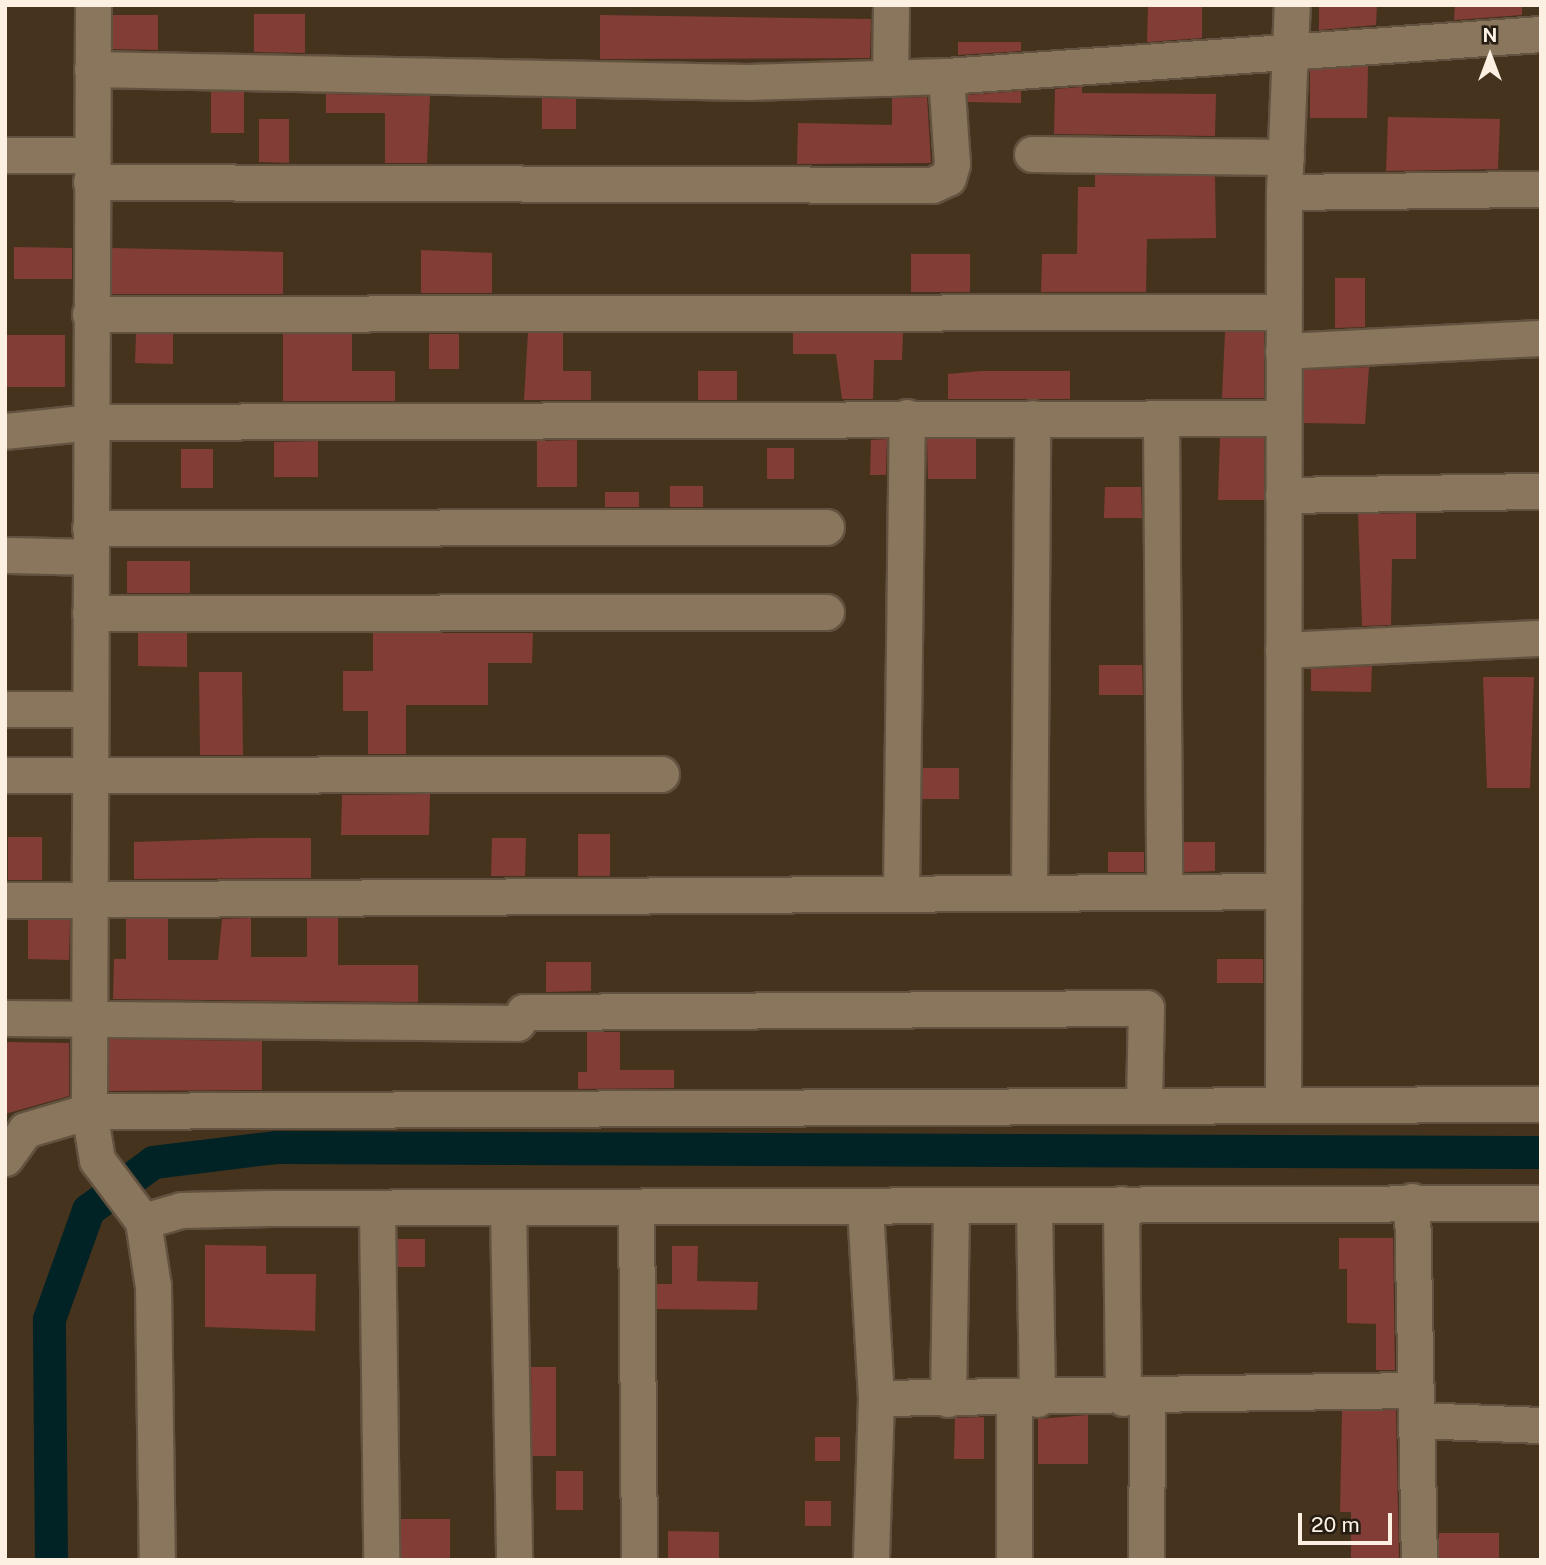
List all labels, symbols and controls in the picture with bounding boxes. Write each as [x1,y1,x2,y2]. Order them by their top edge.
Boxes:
north arrow [1455,21,1525,91]
text: N [1483,24,1497,46]
scale bar [1301,1498,1396,1542]
text: 20 m [1311,1512,1360,1537]

